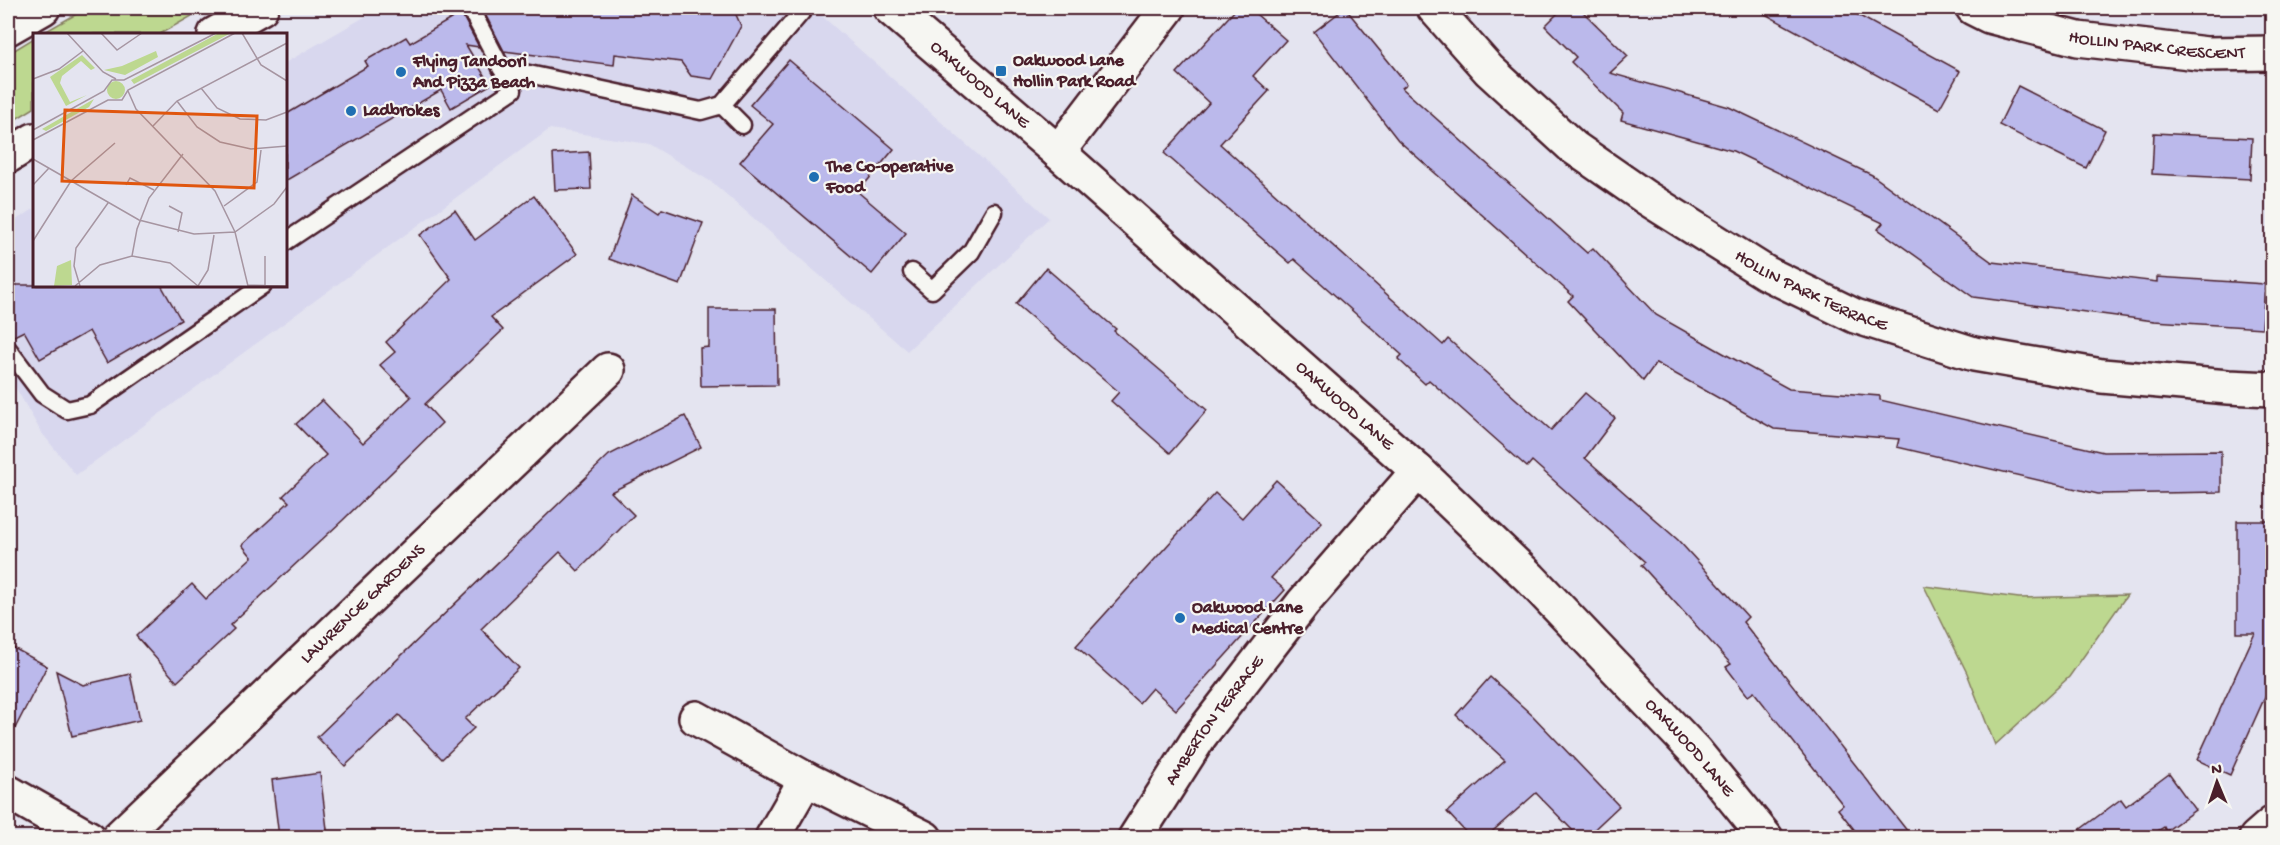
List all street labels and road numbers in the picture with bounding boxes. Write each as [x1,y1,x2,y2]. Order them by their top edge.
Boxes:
street label: HOLLIN PARK CRESCENT [2066,26,2246,65]
street label: OAKWOOD LANE [925,36,1034,134]
street label: HOLLIN PARK TERRACE [1731,245,1891,336]
street label: OAKWOOD LANE [1291,357,1399,456]
street label: LAWRENCE GARDENS [296,539,430,668]
street label: AMBERTON TERRACE [1161,651,1269,789]
street label: OAKWOOD LANE [1640,694,1739,802]

